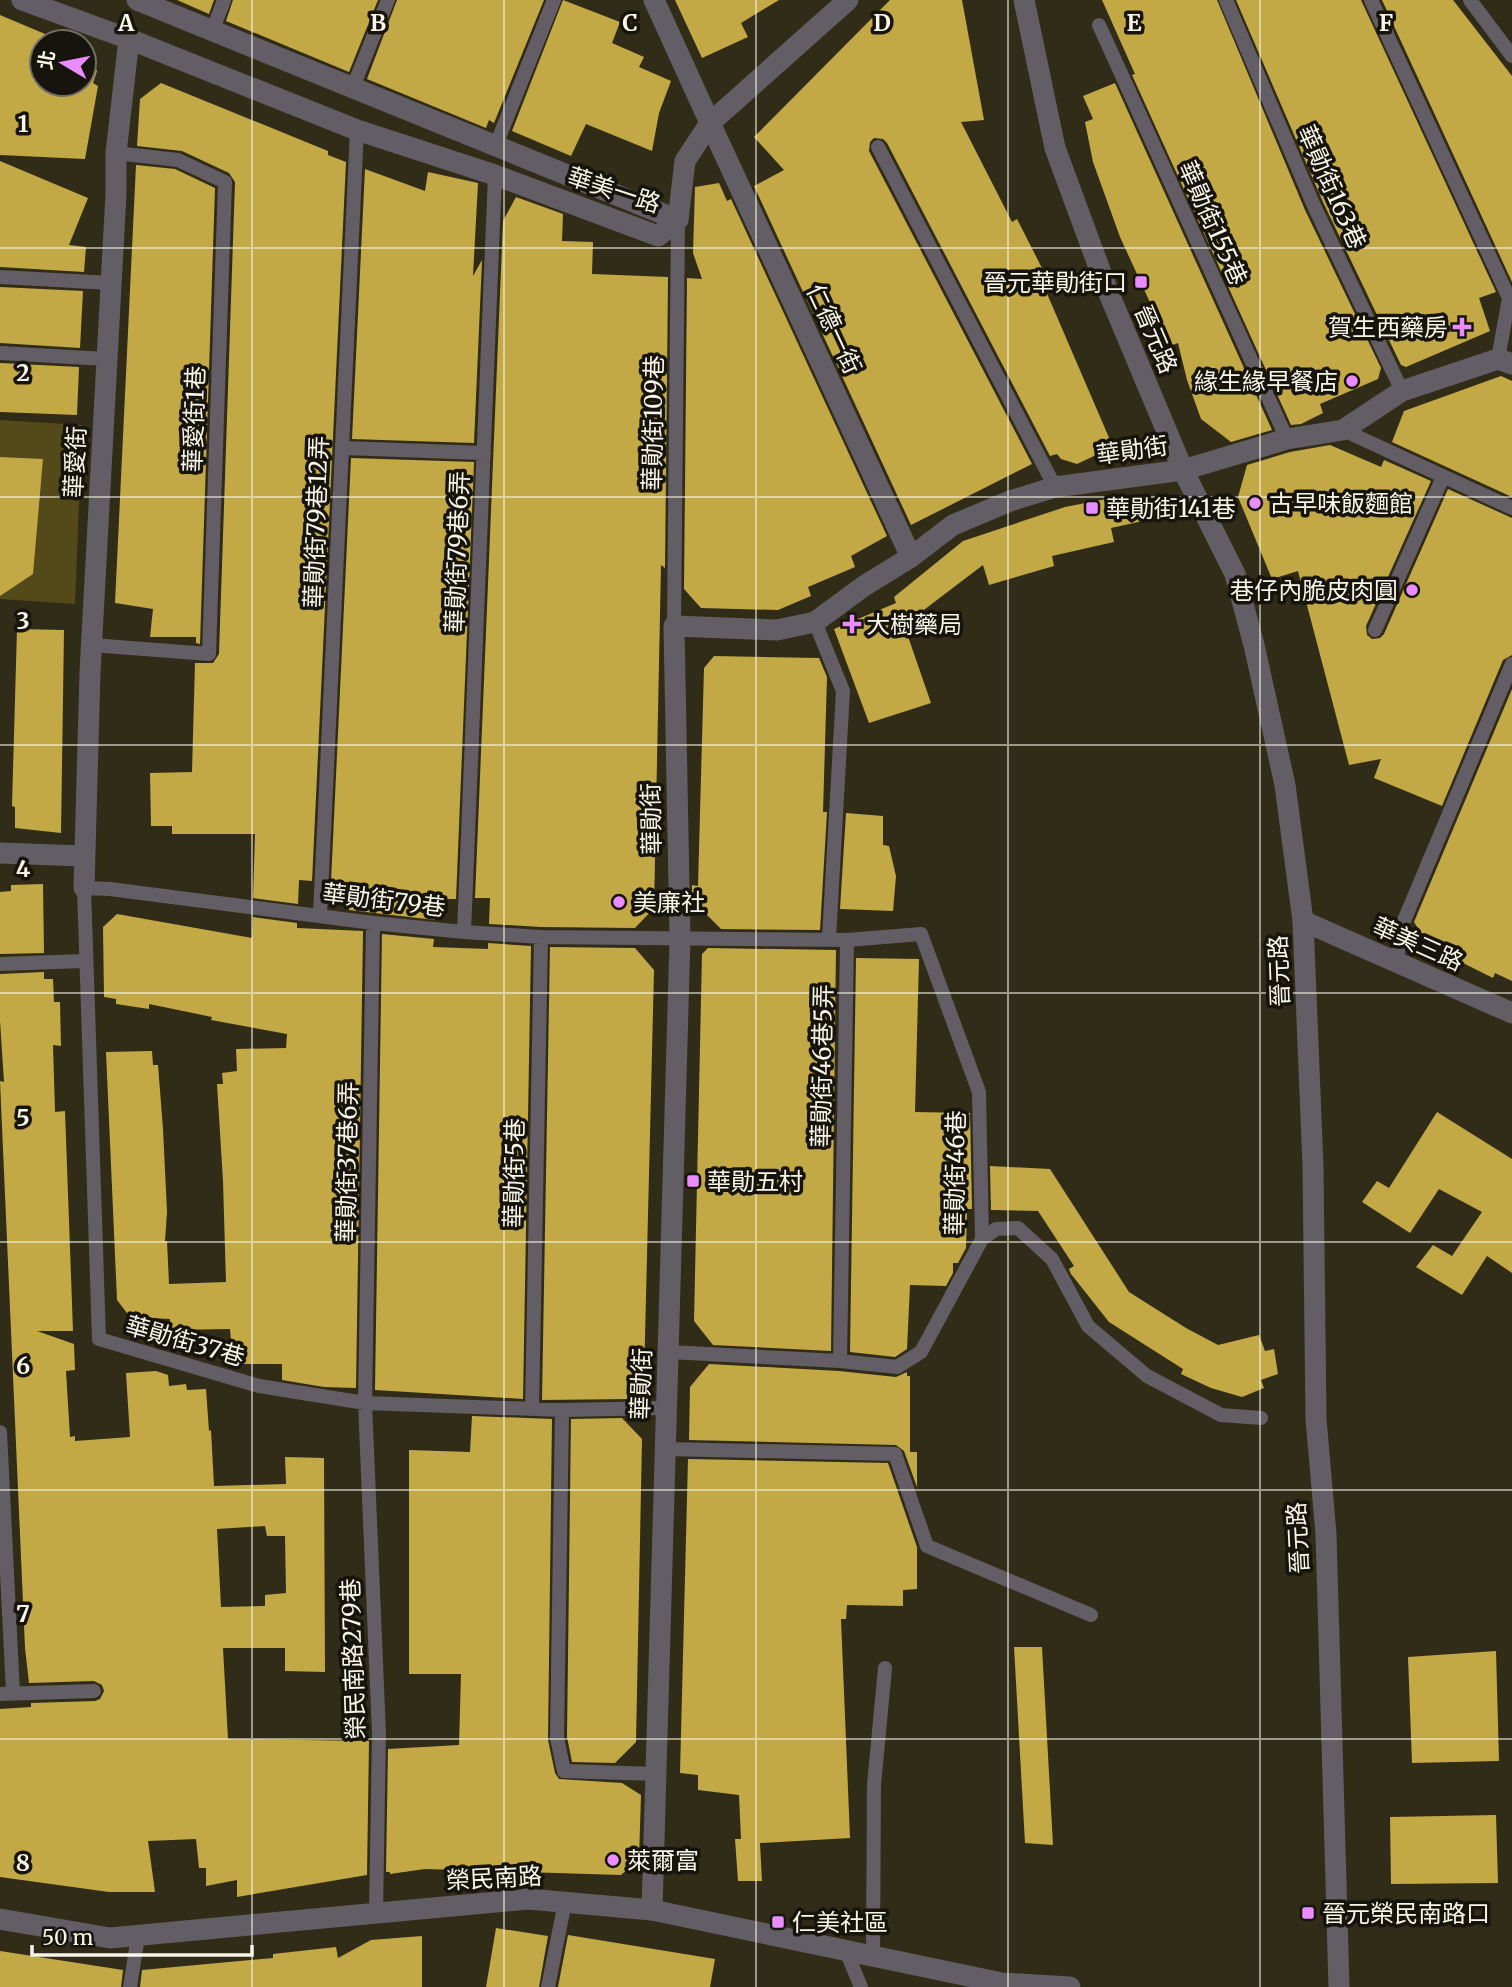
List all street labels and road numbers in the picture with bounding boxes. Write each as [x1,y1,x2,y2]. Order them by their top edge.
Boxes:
street label: 華勛街163巷 [1291,120,1373,254]
street label: 華勛街155巷 [1172,156,1254,290]
street label: 華美一路 [564,160,664,220]
street label: 仁德一街 [800,279,868,379]
street label: 晉元路 [1128,300,1184,378]
street label: 華勛街109巷 [636,355,670,491]
street label: 華愛街1巷 [177,365,211,473]
street label: 華愛街 [58,425,92,499]
street label: 華勛街 [1094,430,1170,470]
street label: 華勛街79巷12弄 [297,435,335,609]
street label: 華勛街79巷6弄 [439,470,475,634]
street label: 華勛街 [635,783,667,855]
street label: 華勛街79巷 [321,877,447,923]
street label: 華美三路 [1368,910,1468,978]
street label: 晉元路 [1262,934,1296,1008]
street label: 華勛街46巷5弄 [805,984,839,1148]
street label: 華勛街37巷6弄 [330,1081,364,1243]
street label: 華勛街46巷 [938,1110,972,1236]
street label: 華勛街5巷 [498,1118,530,1228]
street label: 華勛街37巷 [122,1309,248,1373]
street label: 華勛街 [624,1347,658,1421]
street label: 晉元路 [1281,1501,1315,1575]
street label: 榮民南路279巷 [335,1578,371,1740]
street label: 榮民南路 [445,1860,543,1896]

